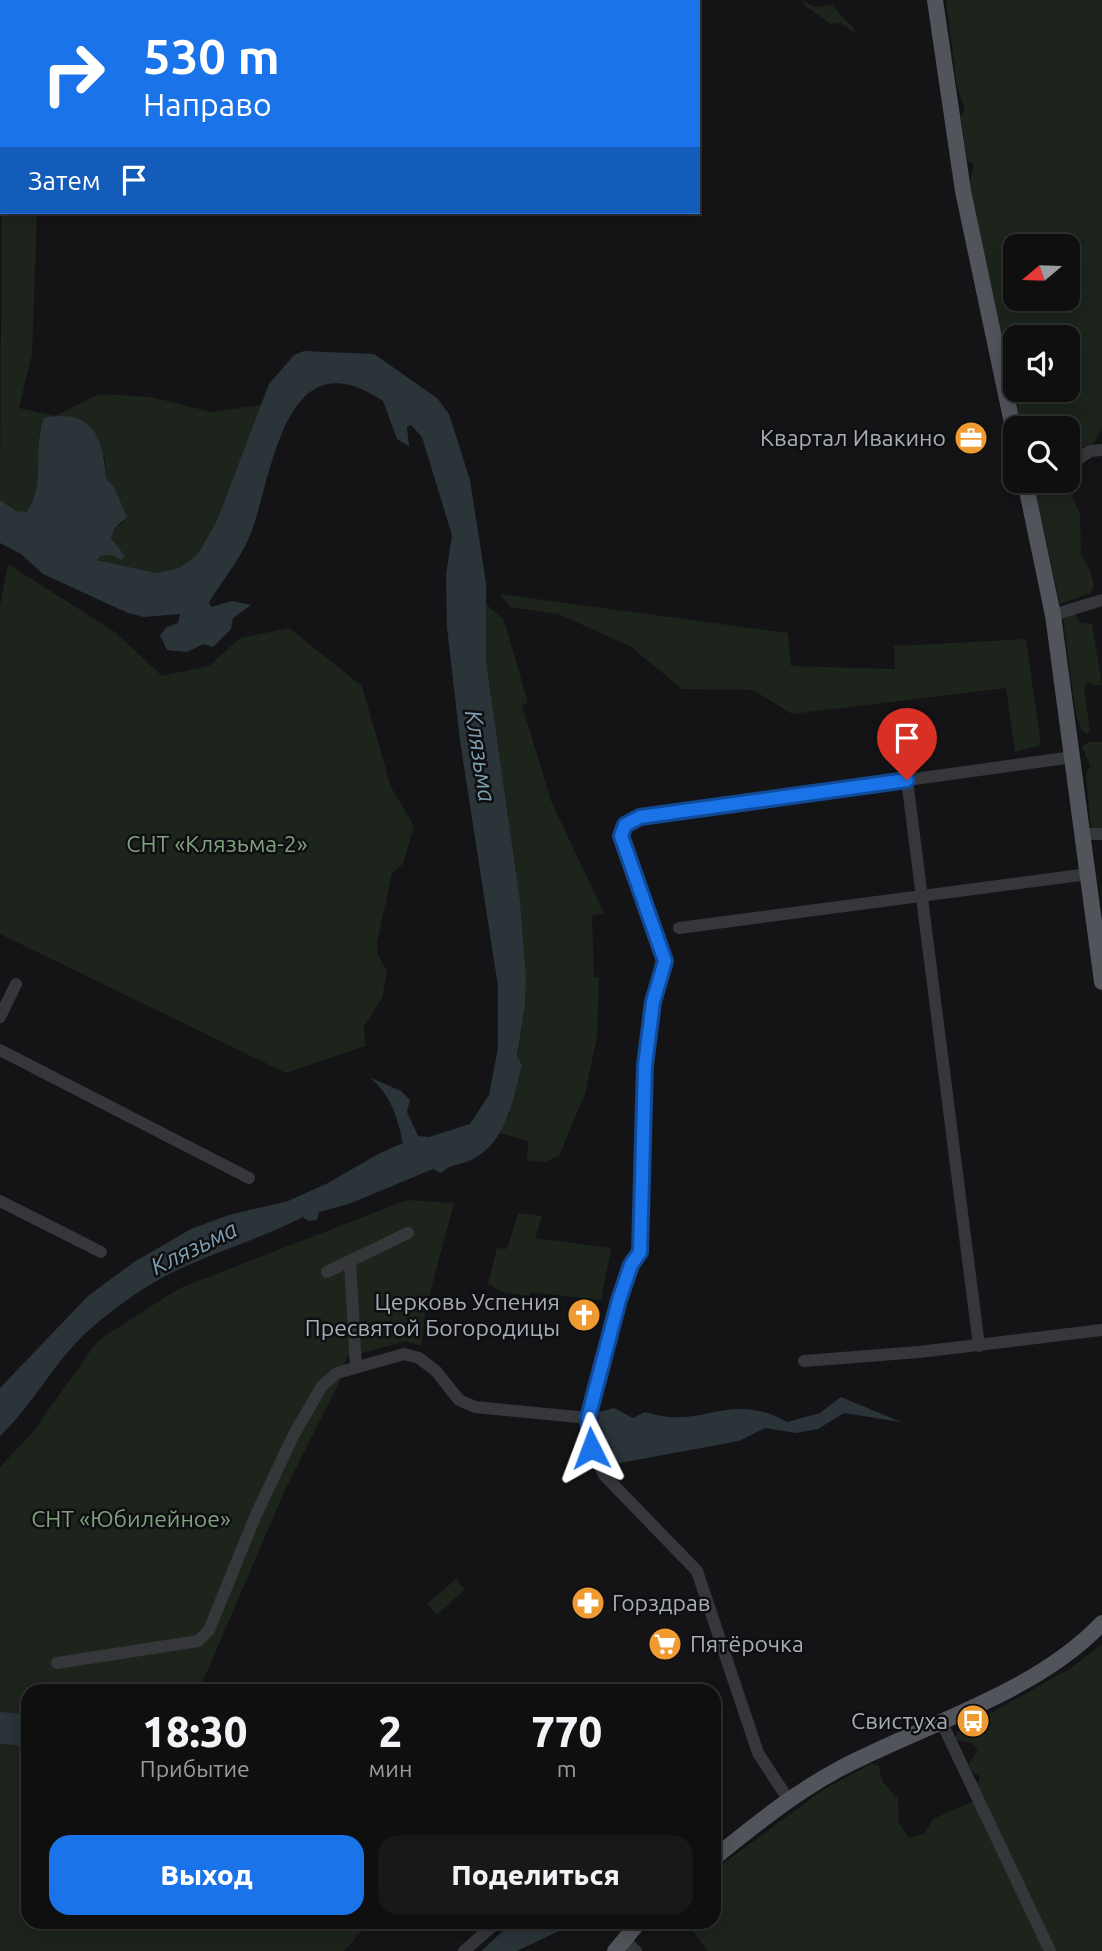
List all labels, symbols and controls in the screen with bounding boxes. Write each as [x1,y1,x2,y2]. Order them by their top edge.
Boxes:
icon: right [28,28,119,119]
text: 530 m [143,28,280,83]
text: Направо [143,86,272,122]
icon: arrive [115,161,153,199]
text: Затем [28,166,101,195]
north arrow [1003,234,1080,312]
map controls [1003,234,1080,493]
button: sound [1003,325,1080,402]
button: search [1003,416,1080,493]
office icon: Квартал Ивакино [952,419,990,457]
place label: Квартал Ивакино [760,425,946,450]
water label: Клязьма [460,708,501,804]
pin [877,708,937,780]
icon: arrive [888,719,926,757]
park label: СНТ «Клязьма-2» [126,831,308,856]
water label: Клязьма [146,1215,241,1280]
place label: Церковь Успения Пресвятой Богородицы [305,1289,560,1340]
church icon: Церковь Успения Пресвятой Богородицы [565,1296,603,1334]
position arrow [554,1411,628,1485]
park label: СНТ «Юбилейное» [31,1506,231,1531]
pharmacy icon: Горздрав [569,1584,607,1622]
place label: Горздрав [612,1590,711,1615]
supermarket icon: Пятёрочка [646,1625,684,1663]
place label: Пятёрочка [690,1631,804,1656]
bus stop icon: Свистуха [954,1702,992,1740]
text: 18:30 [142,1708,247,1755]
text: 2 [379,1708,402,1755]
text: 770 [531,1708,602,1755]
place label: Свистуха [851,1708,948,1733]
text: Прибытие [140,1756,250,1781]
text: мин [369,1756,412,1781]
text: m [557,1756,577,1781]
button: Выход [49,1835,364,1915]
button: Поделиться [378,1835,693,1915]

